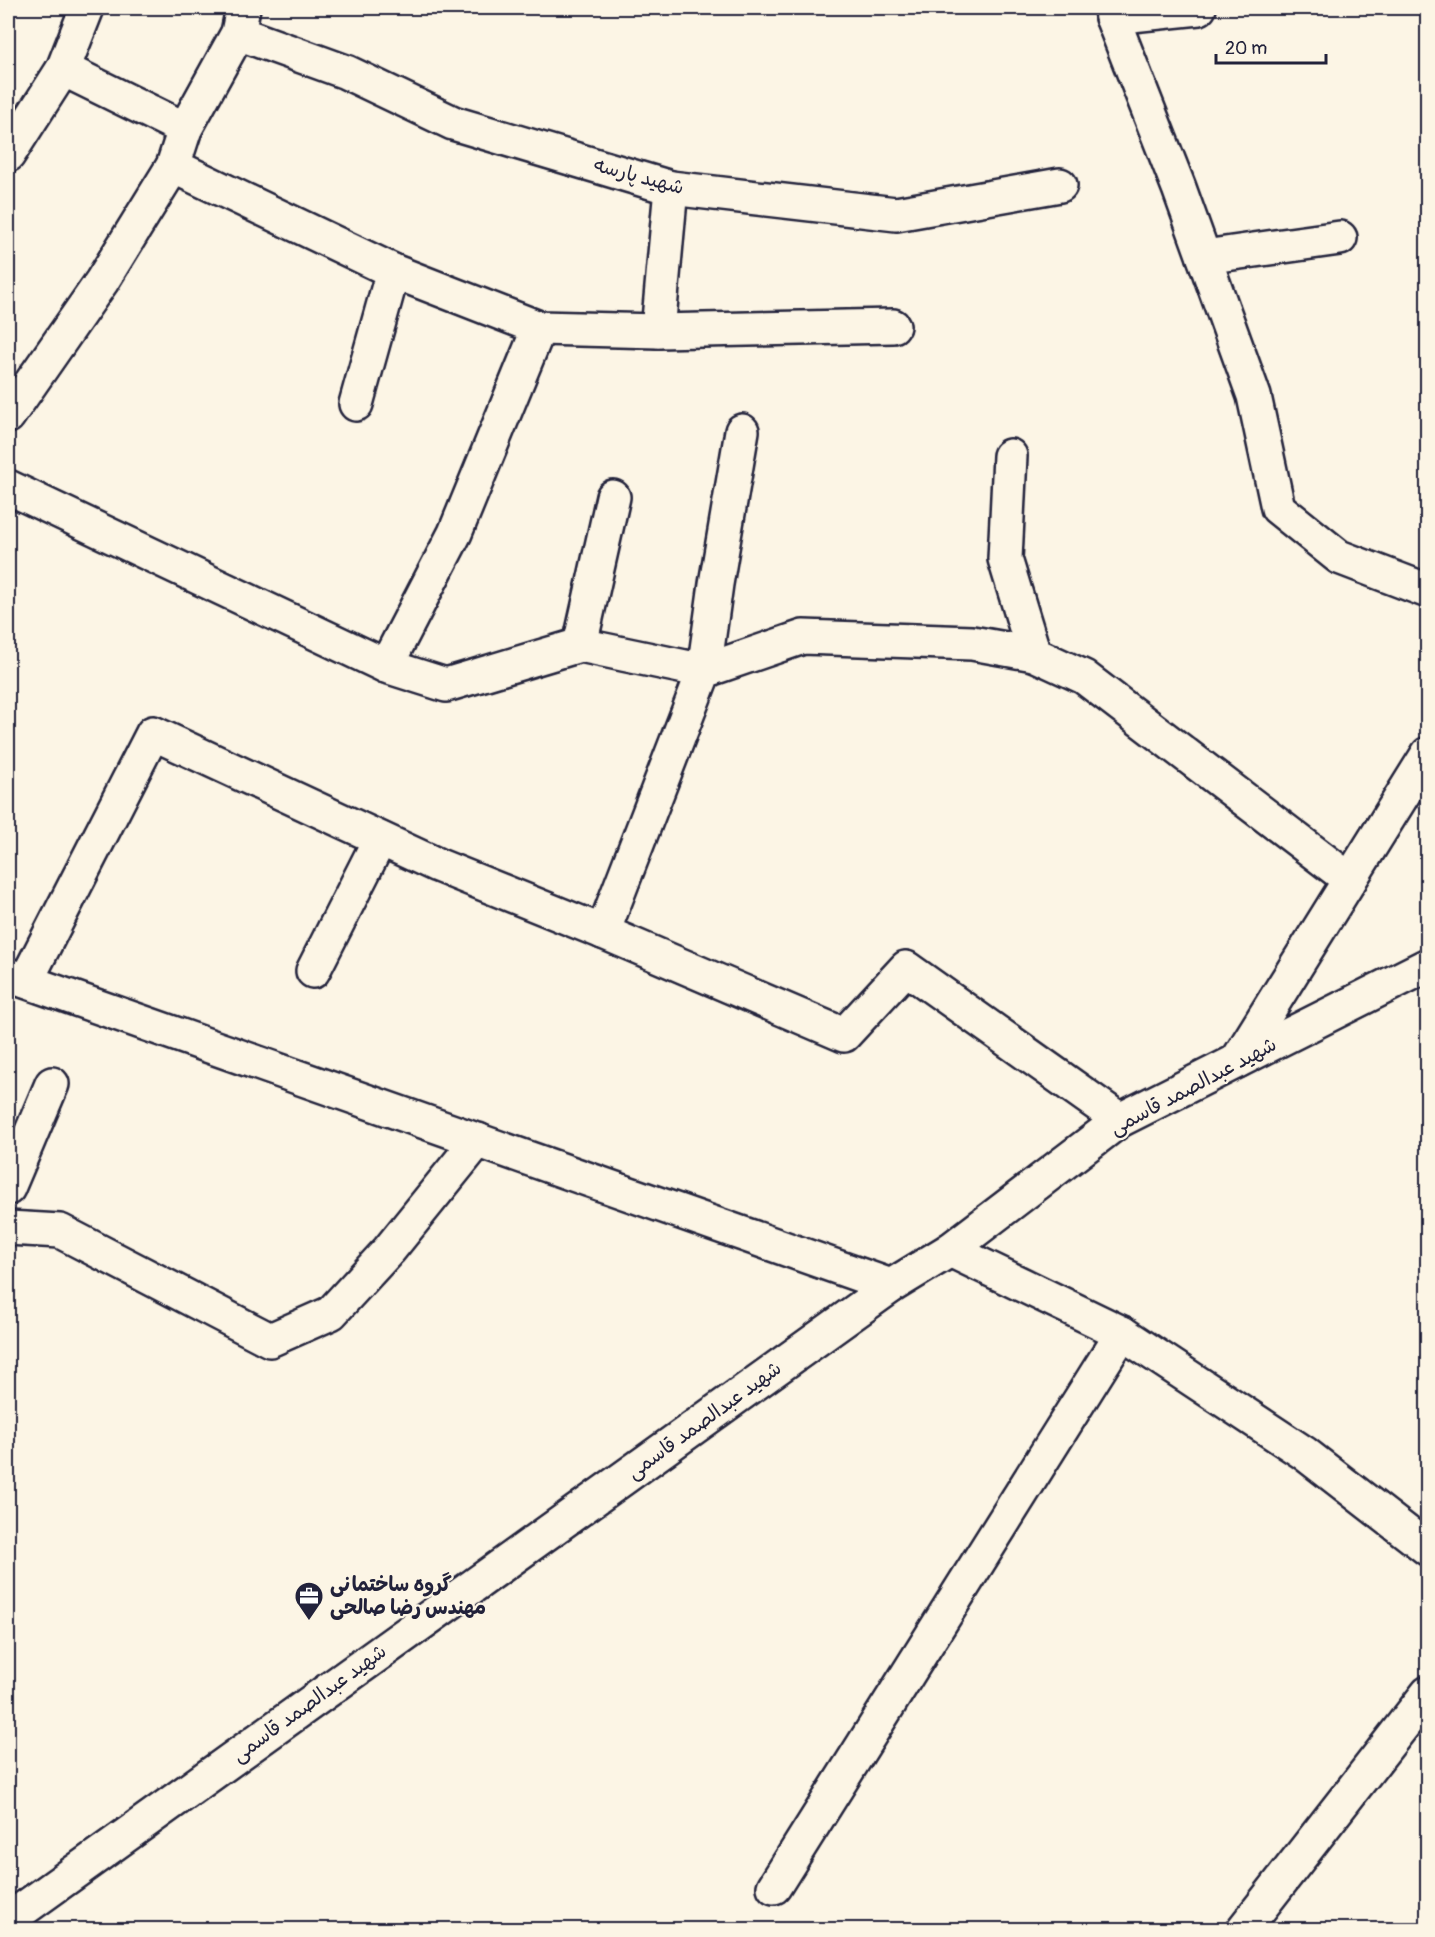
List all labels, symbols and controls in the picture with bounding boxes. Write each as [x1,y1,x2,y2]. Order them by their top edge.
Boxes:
scale bar [1216,27,1326,65]
text: 20 m [1225,37,1267,60]
street label: شهید پارسه [591,152,687,200]
street label: شهید عبدالصمد قاسمی [1105,1031,1281,1141]
street label: شهید عبدالصمد قاسمی [622,1355,786,1485]
place label: گروه ساختمانی مهندس رضا صالحی [330,1572,486,1620]
office icon: گروه ساختمانی مهندس رضا صالحی [293,1580,325,1622]
street label: شهید عبدالصمد قاسمی [227,1638,391,1768]

